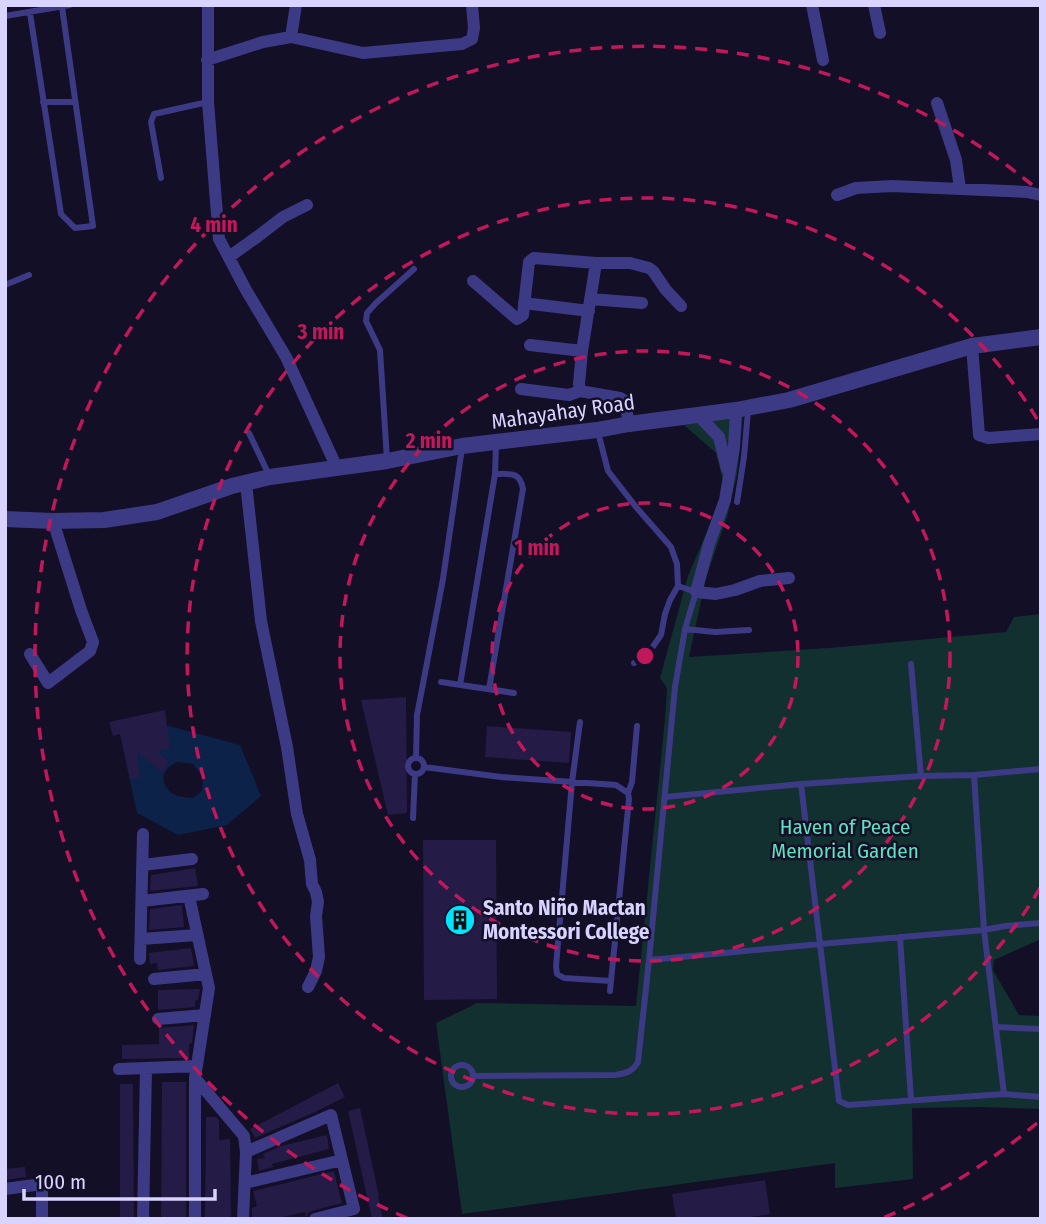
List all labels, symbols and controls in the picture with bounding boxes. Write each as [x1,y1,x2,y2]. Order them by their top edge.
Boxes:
text: 4 min [190,212,238,238]
text: 3 min [297,319,344,345]
street label: Mahayahay Road [490,389,636,435]
text: 2 min [405,428,452,454]
text: 1 min [514,535,560,561]
centre of rings [633,644,657,668]
park label: Haven of Peace Memorial Garden [771,814,919,864]
place label: Santo Niño Mactan Montessori College [483,895,650,945]
building icon: Santo Niño Mactan Montessori College [443,903,477,937]
scale bar [24,1158,215,1202]
text: 100 m [35,1169,86,1195]

